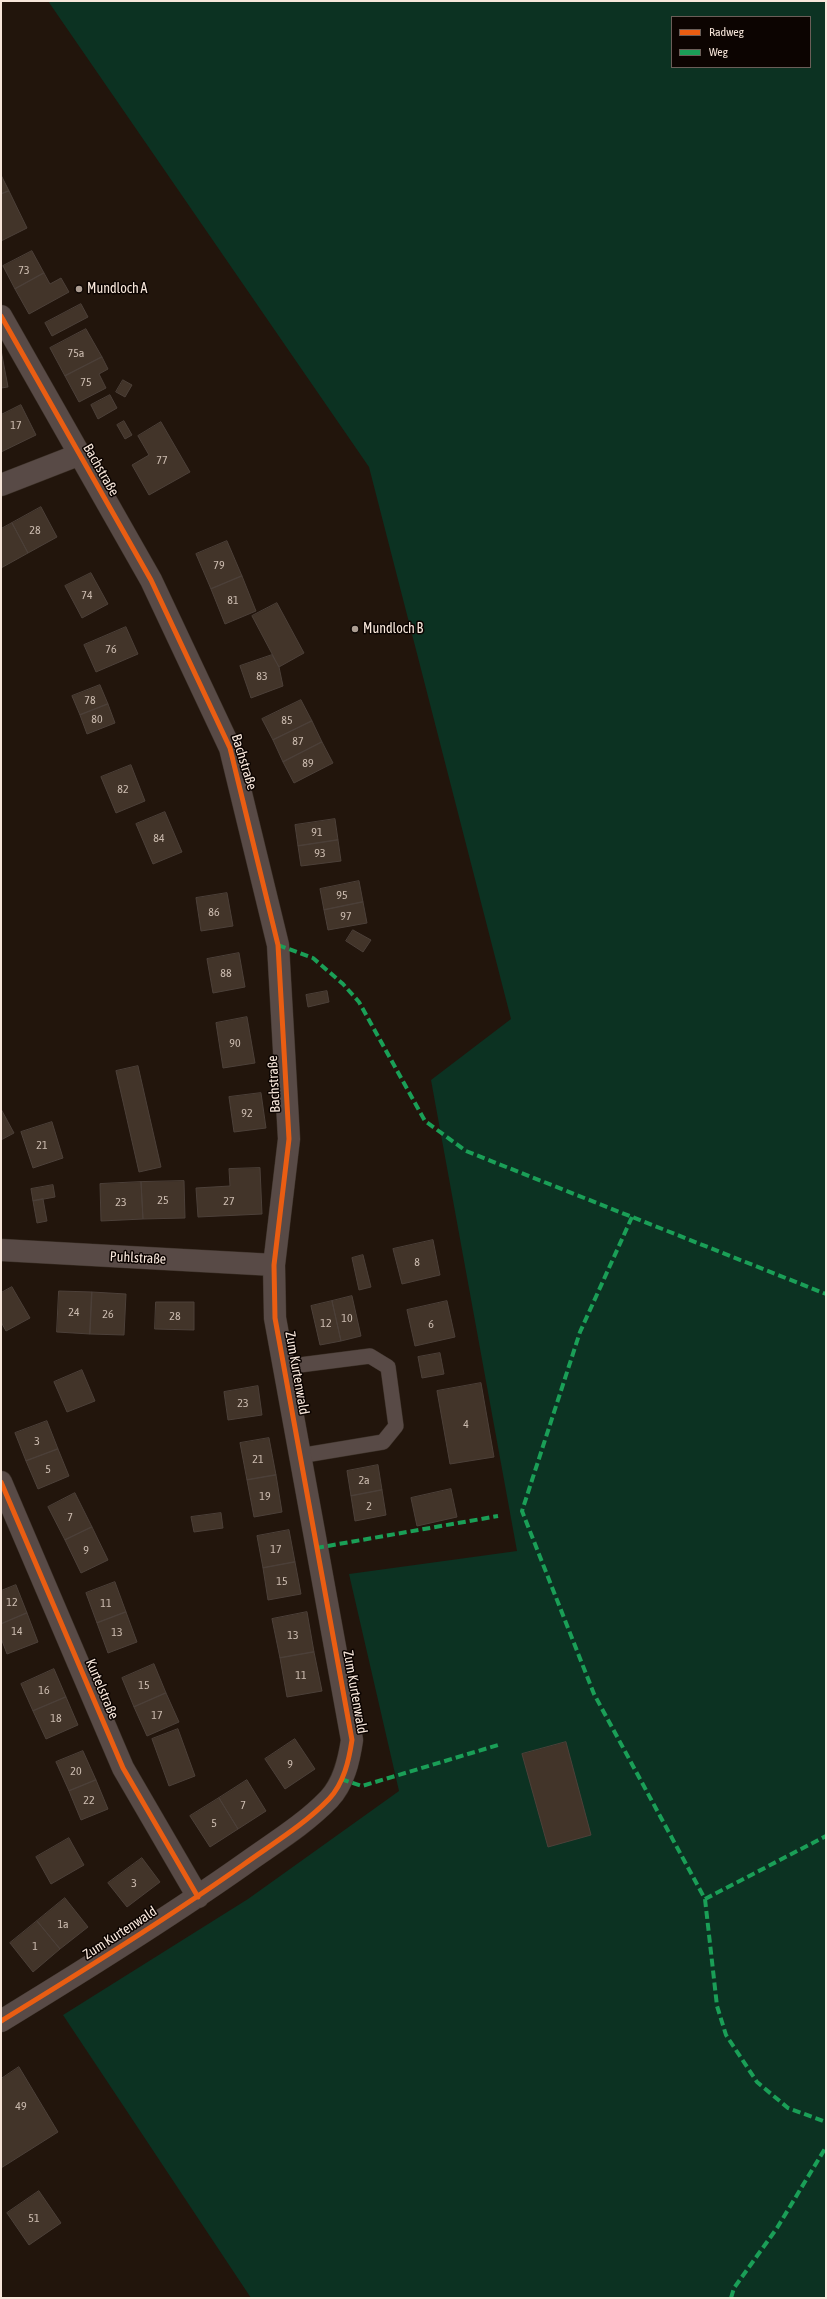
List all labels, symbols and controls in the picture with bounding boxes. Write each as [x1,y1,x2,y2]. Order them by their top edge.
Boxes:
legend [671,16,811,68]
text: Radweg [709,25,744,39]
text: Weg [709,45,728,59]
house number: 73 [18,263,30,277]
place label: Mundloch A [87,281,147,297]
marker: Mundloch A [74,284,84,294]
house number: 75a [68,346,84,360]
house number: 75 [80,375,92,389]
house number: 17 [10,418,22,432]
street label: Bachstraße [79,441,123,499]
house number: 77 [156,453,168,467]
house number: 28 [29,523,41,537]
house number: 79 [213,558,225,572]
house number: 74 [81,588,93,602]
house number: 81 [227,593,239,607]
place label: Mundloch B [363,621,423,637]
marker: Mundloch B [350,624,360,634]
house number: 76 [105,642,117,656]
house number: 83 [256,669,268,683]
house number: 78 [84,693,96,707]
house number: 80 [91,712,103,726]
house number: 85 [281,713,293,727]
street label: Bachstraße [228,732,260,792]
house number: 87 [292,734,304,748]
house number: 89 [302,756,314,770]
house number: 82 [117,782,129,796]
house number: 91 [311,825,323,839]
house number: 84 [153,831,165,845]
house number: 93 [314,846,326,860]
house number: 95 [336,888,348,902]
house number: 86 [208,905,220,919]
house number: 97 [340,909,352,923]
house number: 88 [220,966,232,980]
house number: 90 [229,1036,241,1050]
street label: Bachstraße [264,1055,284,1113]
house number: 92 [241,1106,253,1120]
house number: 21 [36,1138,48,1152]
house number: 25 [157,1193,169,1207]
house number: 27 [223,1194,235,1208]
house number: 23 [115,1195,127,1209]
street label: Puhlstraße [109,1248,167,1268]
house number: 8 [414,1255,420,1269]
house number: 24 [68,1305,80,1319]
house number: 26 [102,1307,114,1321]
house number: 28 [169,1309,181,1323]
house number: 10 [341,1311,353,1325]
house number: 12 [320,1316,332,1330]
house number: 6 [428,1317,434,1331]
street label: Zum Kurtenwald [281,1330,313,1416]
house number: 23 [237,1396,249,1410]
house number: 4 [463,1417,469,1431]
house number: 3 [34,1434,40,1448]
house number: 21 [252,1452,264,1466]
house number: 5 [45,1462,51,1476]
house number: 2a [358,1473,370,1487]
house number: 19 [259,1489,271,1503]
house number: 2 [366,1499,372,1513]
house number: 7 [67,1510,73,1524]
house number: 17 [270,1542,282,1556]
house number: 9 [83,1543,89,1557]
house number: 15 [276,1574,288,1588]
house number: 12 [6,1595,18,1609]
house number: 11 [100,1596,112,1610]
house number: 14 [11,1624,23,1638]
house number: 13 [111,1625,123,1639]
house number: 13 [287,1628,299,1642]
street label: Zum Kurtenwald [339,1649,371,1735]
street label: Kurtelstraße [82,1656,122,1722]
house number: 11 [295,1668,307,1682]
house number: 15 [138,1678,150,1692]
house number: 16 [38,1683,50,1697]
house number: 17 [151,1708,163,1722]
house number: 18 [50,1711,62,1725]
house number: 9 [287,1757,293,1771]
house number: 20 [70,1764,82,1778]
house number: 22 [83,1793,95,1807]
house number: 7 [240,1798,246,1812]
house number: 5 [211,1816,217,1830]
house number: 3 [131,1876,137,1890]
street label: Zum Kurtenwald [80,1903,160,1963]
house number: 1a [57,1917,69,1931]
house number: 1 [32,1939,38,1953]
house number: 49 [15,2099,27,2113]
house number: 51 [28,2211,40,2225]

